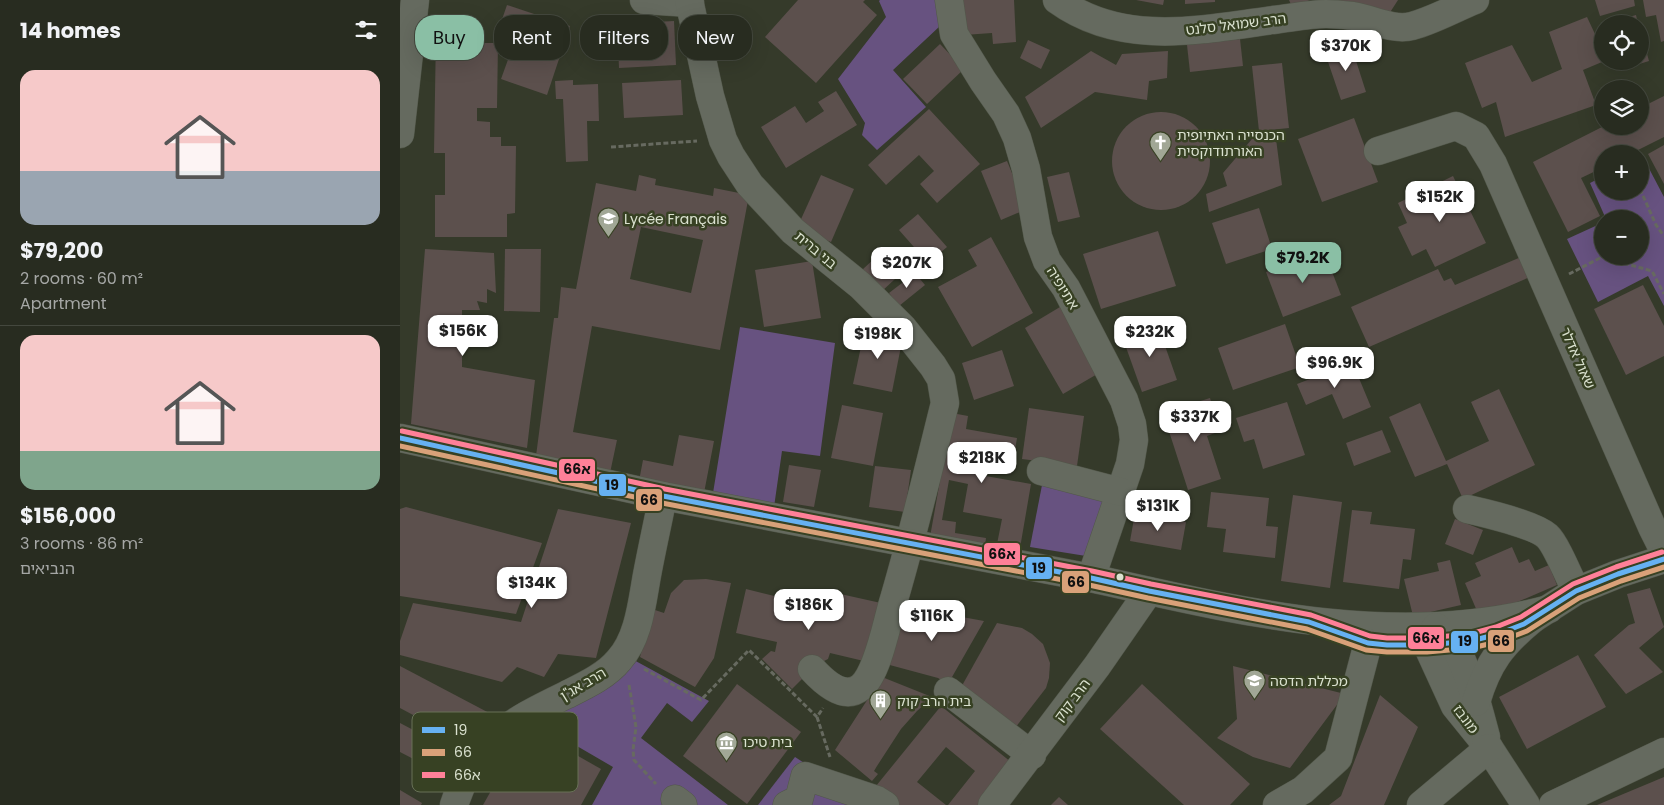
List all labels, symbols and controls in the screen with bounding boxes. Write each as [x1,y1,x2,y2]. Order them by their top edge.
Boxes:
street label: הרב שמואל סלנט [1185,8,1287,40]
chip: Buy [415,15,484,60]
chip: Rent [494,15,570,60]
chip: Filters [580,15,668,60]
chip: New [678,15,752,60]
map controls [1594,15,1649,265]
button: locate [1594,15,1649,70]
text: 14 homes [20,16,121,45]
icon: filters [352,16,380,44]
pin: $370K [1311,30,1381,72]
text: $370K [1321,34,1371,57]
button: layers [1594,80,1649,135]
icon: home [155,102,245,192]
place label: הכנסייה האתיופית האורתודוקסית [1177,125,1285,161]
church icon: הכנסייה האתיופית האורתודוקסית [1149,131,1173,162]
button: + [1594,145,1649,200]
pin: $152K [1405,180,1475,223]
text: $152K [1416,185,1464,208]
school or university icon: Lycée Français [596,207,620,238]
place label: Lycée Français [624,209,727,229]
button: − [1594,210,1649,265]
street label: בני ברית [791,226,841,274]
text: $79,200 [20,236,103,265]
pin: $79.2K [1262,242,1344,284]
pin: $207K [872,246,942,289]
text: $79.2K [1276,246,1330,269]
text: $207K [882,251,932,274]
street label: אתיופיה [1042,263,1084,314]
text: 2 rooms · 60 m² [20,267,143,290]
text: Apartment [20,292,107,315]
pin: $156K [428,314,498,357]
pin: $232K [1115,316,1185,358]
pin: $198K [843,318,913,360]
text: $156K [439,319,487,342]
text: $232K [1125,320,1175,343]
text: $198K [854,322,902,345]
street label: שאול אדלר [1556,324,1600,392]
pin: $96.9K [1294,346,1376,389]
text: $96.9K [1307,351,1363,374]
icon: home [155,368,245,458]
pin: $337K [1160,400,1230,443]
text: $337K [1170,405,1220,428]
pin: $218K [947,442,1017,484]
text: $218K [958,446,1006,469]
line badge: 66א [558,458,596,482]
text: 66א [563,459,591,479]
line badge: 19 [598,473,627,497]
text: 19 [605,475,619,495]
line badge: 66 [635,488,663,512]
text: 66 [640,490,658,510]
pin: $131K [1123,490,1193,532]
text: $131K [1136,494,1180,517]
text: $156,000 [20,501,116,530]
text: 3 rooms · 86 m² [20,532,143,555]
line badge: 66א [983,542,1021,566]
text: 66א [988,544,1016,564]
line badge: 19 [1025,556,1053,580]
text: הנביאים [20,557,75,580]
text: 19 [1032,558,1046,578]
pin: $134K [497,566,567,609]
line badge: 66 [1061,570,1090,594]
text: $134K [508,571,556,594]
text: 66 [1067,572,1085,592]
unlabelled marker [1115,572,1125,582]
pin: $186K [774,588,844,631]
text: $186K [785,593,833,616]
pin: $116K [897,600,967,642]
text: $116K [910,604,954,627]
line badge: 66א [1407,626,1445,650]
text: 66א [1412,628,1440,648]
line badge: 66 [1487,629,1515,653]
line badge: 19 [1450,630,1479,654]
text: 19 [1458,631,1472,651]
text: 66 [1492,631,1510,651]
street label: הרב אג"ן [556,663,610,705]
school or university icon: מכללת הדסה [1242,669,1266,700]
place label: מכללת הדסה [1270,671,1348,691]
street label: הרב קוק [1049,674,1095,726]
building icon: בית הרב קוק [869,689,893,720]
place label: בית הרב קוק [897,691,971,711]
street label: מונבז [1449,700,1483,738]
legend [412,712,578,792]
text: 19 [454,720,467,740]
museum icon: בית טיכו [715,730,739,761]
place label: בית טיכו [743,732,793,752]
text: 66 [454,742,472,762]
text: 66א [454,765,481,785]

